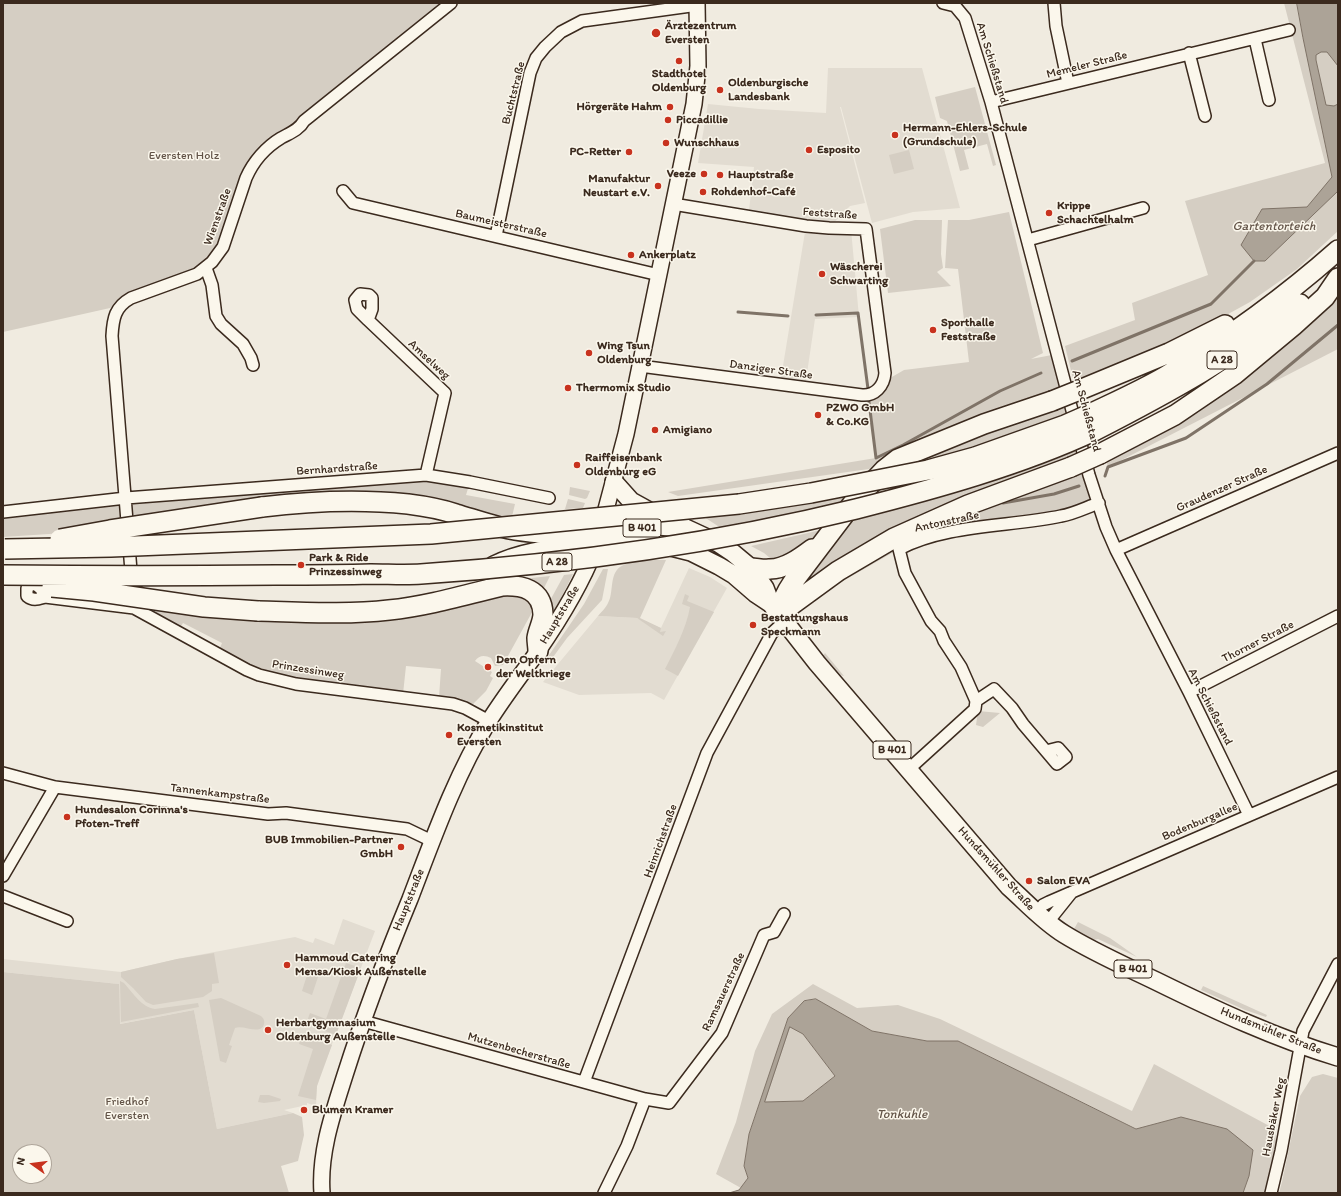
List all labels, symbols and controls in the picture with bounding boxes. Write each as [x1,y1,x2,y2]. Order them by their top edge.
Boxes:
place label: Ärztezentrum Eversten [665,19,736,47]
street label: Am Schießstand [973,21,1011,105]
marker: Ärztezentrum Eversten [650,27,662,39]
street label: Memeler Straße [1045,48,1129,82]
marker: Stadthotel Oldenburg [674,56,684,66]
street label: Buchtstraße [499,60,529,126]
place label: Stadthotel Oldenburg [652,67,706,95]
place label: Oldenburgische Landesbank [728,76,808,104]
marker: Oldenburgische Landesbank [715,85,725,95]
place label: Hörgeräte Hahm [576,100,662,114]
marker: Hörgeräte Hahm [665,102,675,112]
place label: Piccadillie [676,113,728,127]
marker: Piccadillie [663,115,673,125]
place label: Hermann-Ehlers-Schule (Grundschule) [903,121,1027,149]
marker: Hermann-Ehlers-Schule (Grundschule) [890,130,900,140]
place label: Wunschhaus [674,136,739,150]
marker: Wunschhaus [661,138,671,148]
place label: Esposito [817,143,860,157]
place label: PC-Retter [569,145,621,159]
marker: Esposito [804,145,814,155]
marker: PC-Retter [624,147,634,157]
park label: Eversten Holz [149,149,219,163]
place label: Veeze [667,167,696,181]
place label: Hauptstraße [728,168,794,182]
marker: Veeze [699,169,709,179]
marker: Hauptstraße [715,170,725,180]
place label: Manufaktur Neustart e.V. [583,172,650,200]
marker: Manufaktur Neustart e.V. [653,181,663,191]
place label: Rohdenhof-Café [711,185,796,199]
street label: Wienstraße [201,186,235,248]
marker: Rohdenhof-Café [698,187,708,197]
place label: Krippe Schachtelhalm [1057,199,1134,227]
street label: Feststraße [802,205,858,223]
street label: Baumeisterstraße [454,206,548,242]
marker: Krippe Schachtelhalm [1044,208,1054,218]
water label: Gartentorteich [1233,219,1315,235]
place label: Ankerplatz [639,248,696,262]
marker: Ankerplatz [626,250,636,260]
place label: Wäscherei Schwarting [830,260,888,288]
marker: Wäscherei Schwarting [817,269,827,279]
place label: Sporthalle Feststraße [941,316,996,344]
marker: Sporthalle Feststraße [928,325,938,335]
street label: Amselweg [405,337,453,383]
place label: Wing Tsun Oldenburg [597,339,652,367]
marker: Wing Tsun Oldenburg [584,348,594,358]
road number: A 28 [1207,351,1237,369]
street label: Danziger Straße [728,357,814,383]
street label: Am Schießstand [1068,368,1104,454]
place label: Thermomix Studio [576,381,671,395]
marker: Thermomix Studio [563,383,573,393]
place label: PZWO GmbH & Co.KG [826,401,894,429]
marker: PZWO GmbH & Co.KG [813,410,823,420]
place label: Amigiano [663,423,712,437]
marker: Amigiano [650,425,660,435]
place label: Raiffeisenbank Oldenburg eG [585,451,662,479]
street label: Bernhardstraße [296,459,378,479]
marker: Raiffeisenbank Oldenburg eG [572,460,582,470]
street label: Graudenzer Straße [1174,462,1270,516]
street label: Antonstraße [913,508,981,536]
road number: B 401 [623,519,661,537]
place label: Park & Ride Prinzessinweg [309,551,382,579]
road number: A 28 [542,553,572,571]
marker: Park & Ride Prinzessinweg [296,560,306,570]
street label: Hauptstraße [537,583,583,647]
place label: Bestattungshaus Speckmann [761,611,848,639]
street label: Thorner Straße [1220,618,1296,666]
marker: Bestattungshaus Speckmann [748,620,758,630]
place label: Den Opfern der Weltkriege [496,653,571,681]
street label: Prinzessinweg [271,657,345,683]
marker: Den Opfern der Weltkriege [483,662,493,672]
street label: Am Schießstand [1184,666,1236,748]
place label: Kosmetikinstitut Eversten [457,721,543,749]
marker: Kosmetikinstitut Eversten [444,730,454,740]
road number: B 401 [873,741,911,759]
street label: Tannenkampstraße [170,781,270,807]
street label: Bodenburgallee [1160,800,1240,844]
street label: Heinrichstraße [641,802,681,880]
place label: Hundesalon Corinna's Pfoten-Treff [75,803,188,831]
marker: Hundesalon Corinna's Pfoten-Treff [62,812,72,822]
street label: Hundsmühler Straße [954,824,1038,914]
place label: BUB Immobilien-Partner GmbH [265,833,393,861]
marker: BUB Immobilien-Partner GmbH [396,842,406,852]
street label: Hauptstraße [390,867,428,933]
place label: Salon EVA [1037,874,1090,888]
marker: Salon EVA [1024,876,1034,886]
street label: Ramsauerstraße [699,950,749,1034]
place label: Hammoud Catering Mensa/Kiosk Außenstelle [295,951,426,979]
marker: Hammoud Catering Mensa/Kiosk Außenstelle [282,960,292,970]
road number: B 401 [1114,960,1152,978]
street label: Hundsmühler Straße [1218,1004,1324,1058]
place label: Herbartgymnasium Oldenburg Außenstelle [276,1016,395,1044]
marker: Herbartgymnasium Oldenburg Außenstelle [263,1025,273,1035]
street label: Mutzenbecherstraße [466,1029,572,1073]
street label: Hausbäker Weg [1259,1076,1289,1158]
park label: Friedhof Eversten [105,1095,149,1123]
place label: Blumen Kramer [312,1103,393,1117]
marker: Blumen Kramer [299,1105,309,1115]
water label: Tonkuhle [877,1107,927,1123]
north arrow [12,1144,52,1184]
text: N [14,1156,28,1166]

